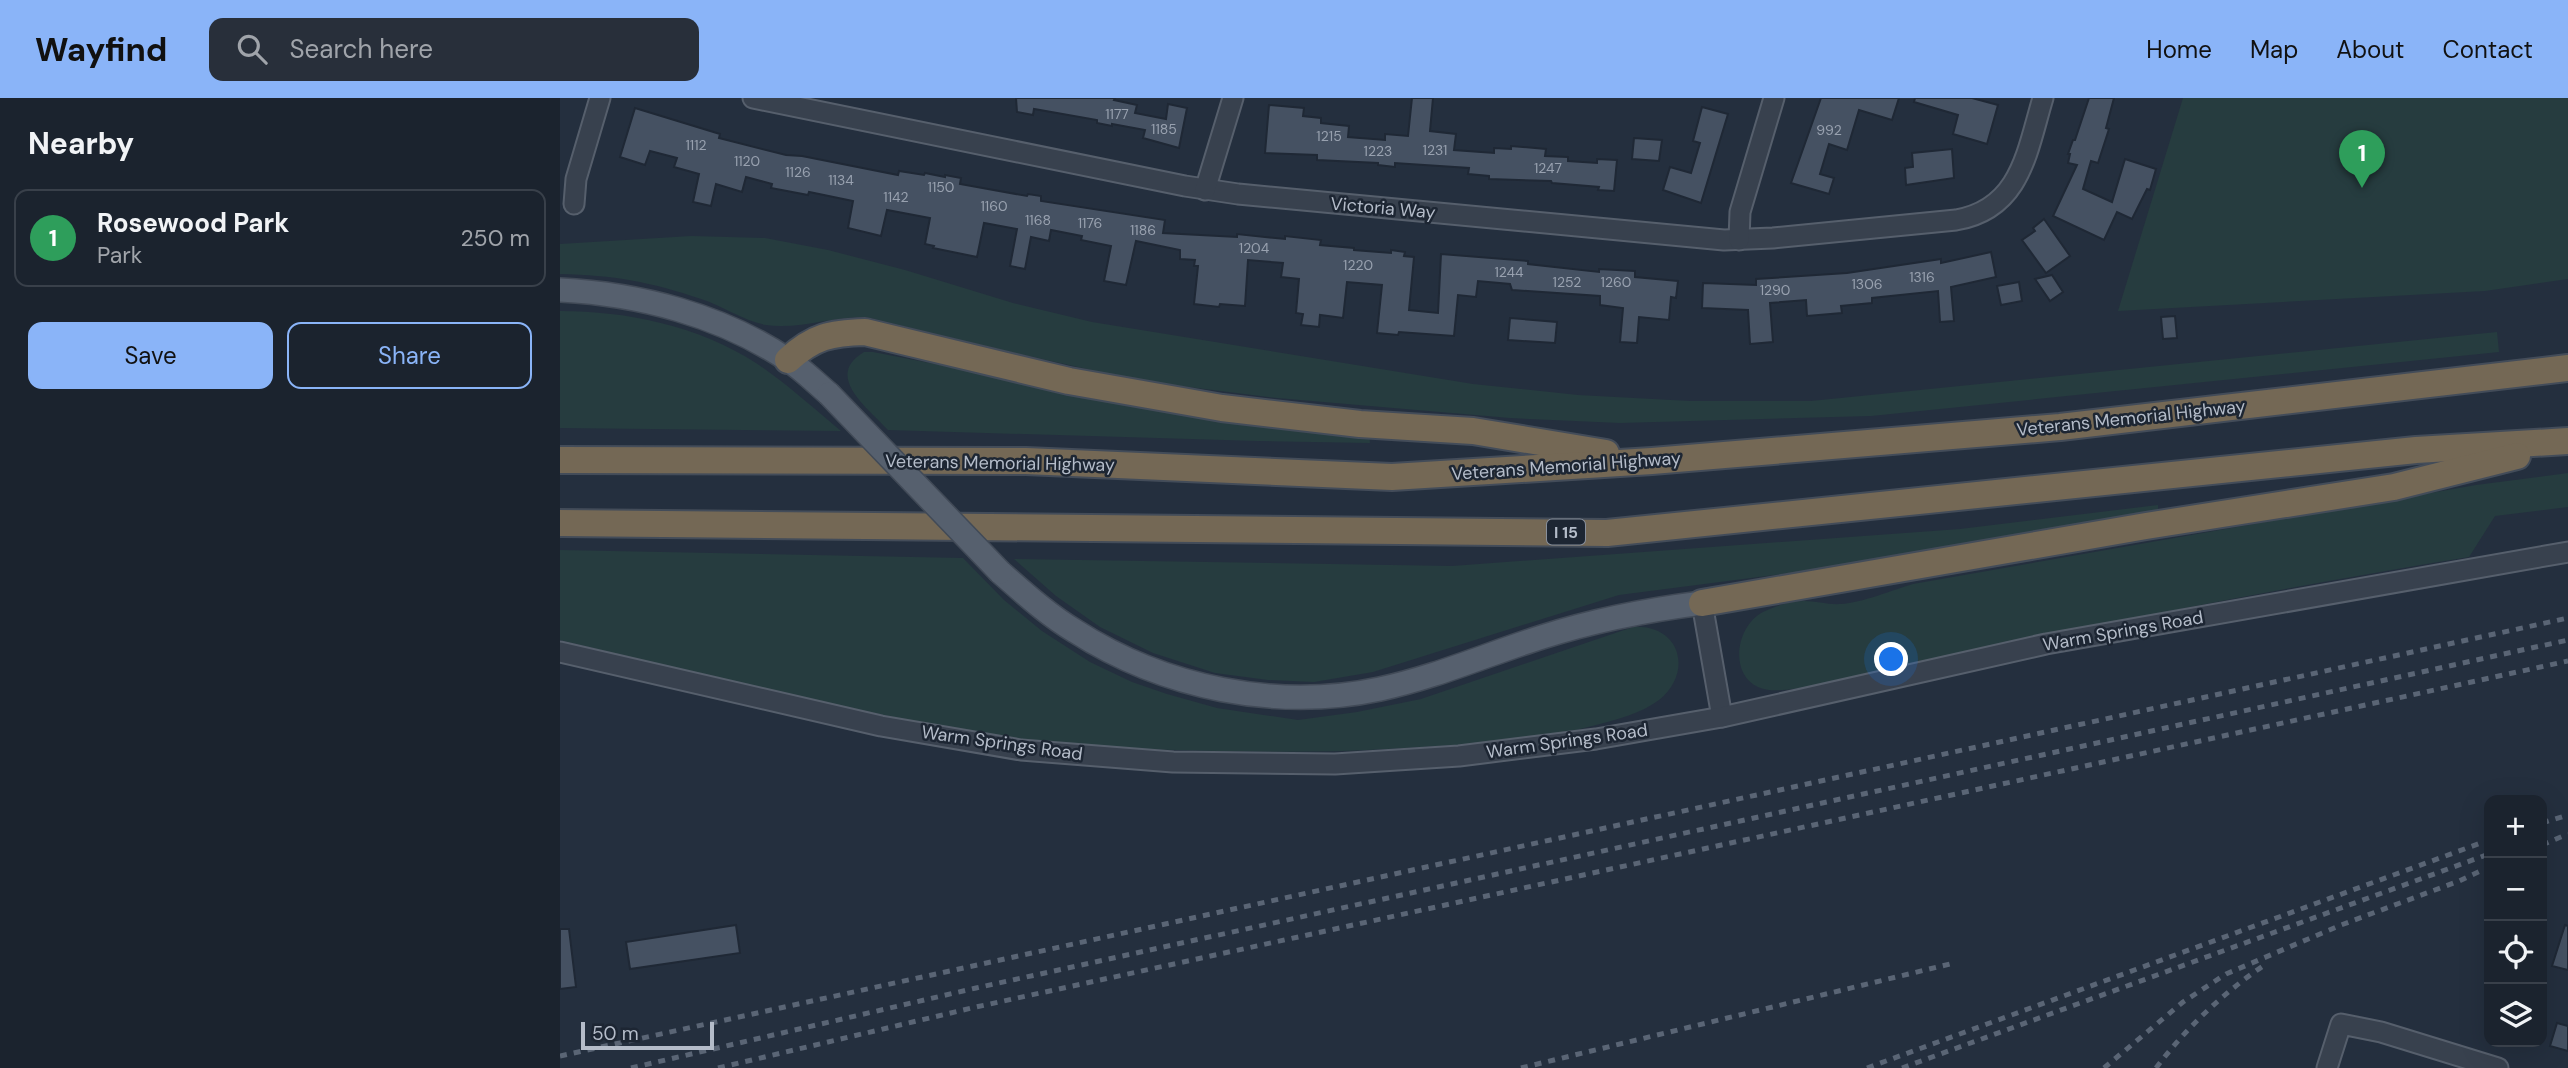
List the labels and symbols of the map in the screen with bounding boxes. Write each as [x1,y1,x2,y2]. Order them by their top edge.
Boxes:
house number: 1177 [1105,105,1129,123]
house number: 1185 [1151,120,1177,138]
house number: 992 [1816,121,1842,139]
house number: 1215 [1316,127,1342,145]
pin: 1 [2339,130,2385,188]
house number: 1112 [685,136,707,154]
house number: 1231 [1423,141,1447,159]
house number: 1223 [1364,142,1392,160]
house number: 1120 [734,152,760,170]
house number: 1247 [1534,159,1562,177]
house number: 1126 [785,163,811,181]
house number: 1134 [828,171,854,189]
house number: 1150 [928,178,954,196]
house number: 1142 [883,188,909,206]
street label: Victoria Way [1329,191,1437,225]
house number: 1160 [980,197,1008,215]
house number: 1168 [1025,211,1051,229]
house number: 1176 [1078,214,1102,232]
house number: 1186 [1130,221,1156,239]
house number: 1204 [1239,239,1270,257]
house number: 1220 [1343,256,1373,274]
house number: 1244 [1494,263,1524,281]
house number: 1316 [1909,268,1935,286]
house number: 1252 [1553,273,1581,291]
house number: 1260 [1601,273,1631,291]
house number: 1306 [1851,275,1883,293]
house number: 1290 [1760,281,1790,299]
street label: Veterans Memorial Highway [2015,394,2247,442]
street label: Veterans Memorial Highway [1450,446,1682,486]
street label: Veterans Memorial Highway [885,449,1115,477]
road number: I 15 [1547,520,1585,544]
street label: Warm Springs Road [2041,605,2205,657]
your location [1874,642,1908,676]
street label: Warm Springs Road [1485,718,1649,764]
street label: Warm Springs Road [920,720,1084,766]
scale bar [581,1019,714,1051]

